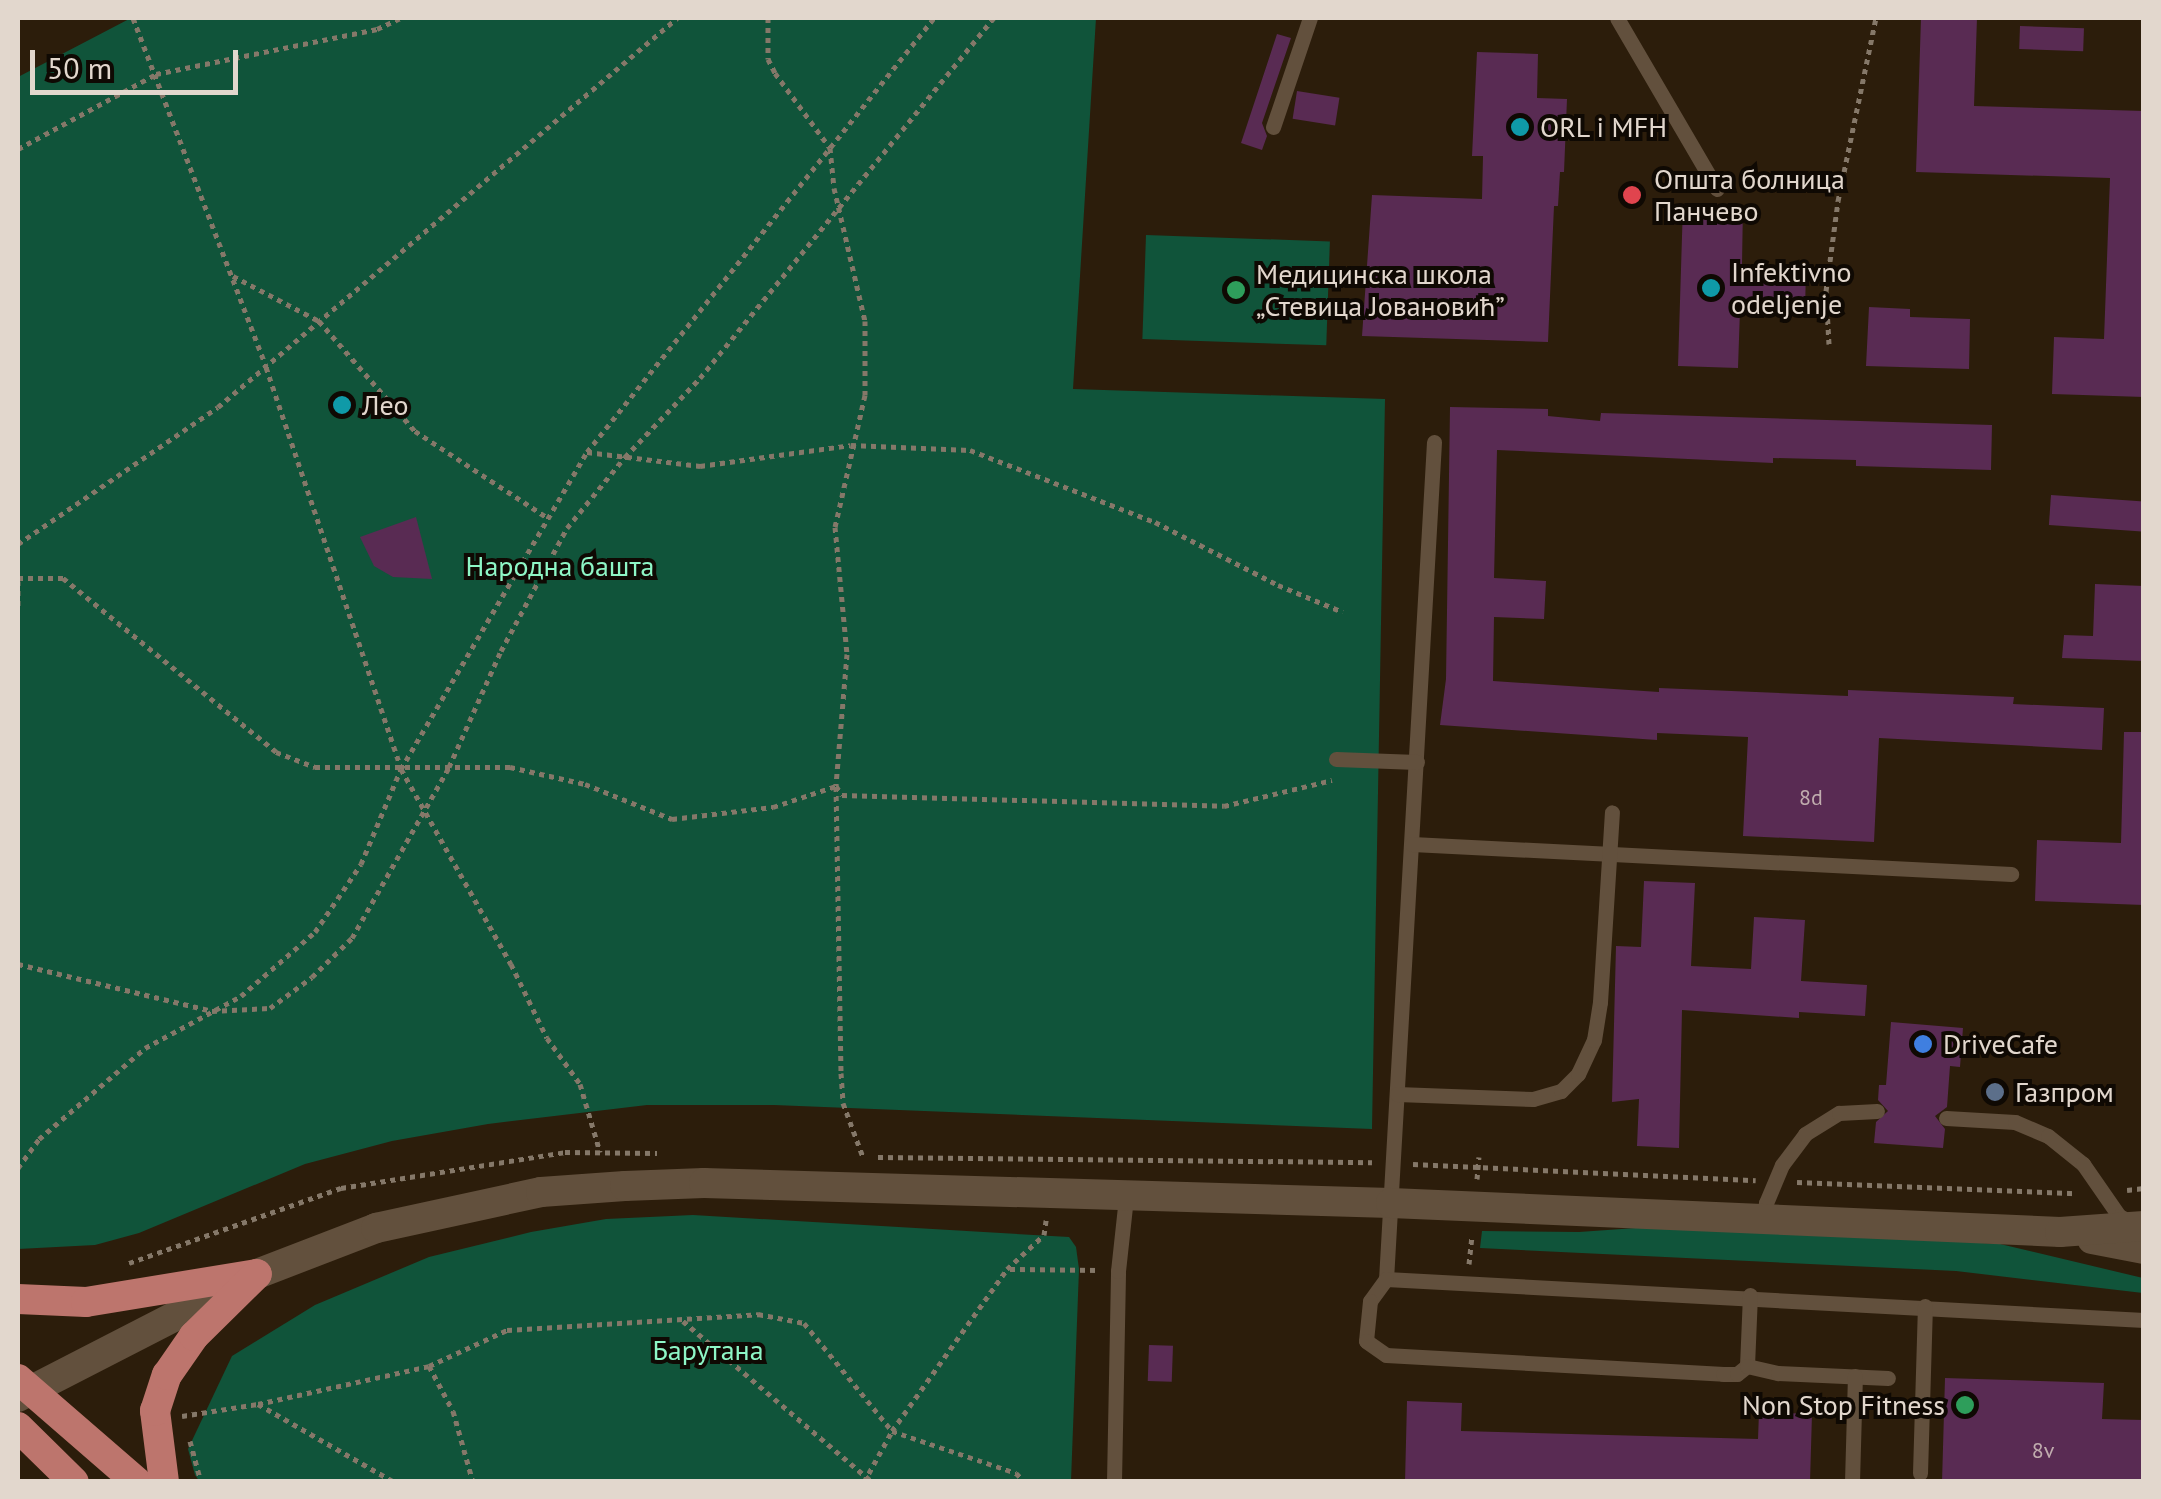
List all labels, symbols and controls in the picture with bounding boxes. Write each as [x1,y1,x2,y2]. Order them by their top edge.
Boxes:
scale bar [35,30,242,92]
text: 50 m [47,48,112,87]
place label: ORL i MFH [1540,110,1668,144]
marker: ORL i MFH [1509,116,1531,138]
place label: Општа болница Панчево [1654,162,1845,228]
marker: Општа болница Панчево [1619,182,1645,208]
place label: Infektivno odeljenje [1731,255,1852,321]
place label: Медицинска школа „Стевица Јовановић” [1256,257,1505,323]
marker: Infektivno odeljenje [1700,277,1722,299]
marker: Медицинска школа „Стевица Јовановић” [1225,279,1247,301]
place label: Лео [362,388,408,422]
marker: Лео [331,394,353,416]
park label: Народна башта [466,549,654,583]
house number: 8d [1799,785,1823,811]
place label: DriveCafe [1943,1027,2058,1061]
marker: DriveCafe [1912,1033,1934,1055]
place label: Газпром [2015,1075,2114,1109]
marker: Газпром [1984,1081,2006,1103]
park label: Барутана [652,1333,764,1367]
place label: Non Stop Fitness [1742,1388,1945,1422]
marker: Non Stop Fitness [1954,1394,1976,1416]
house number: 8v [2032,1438,2054,1464]

